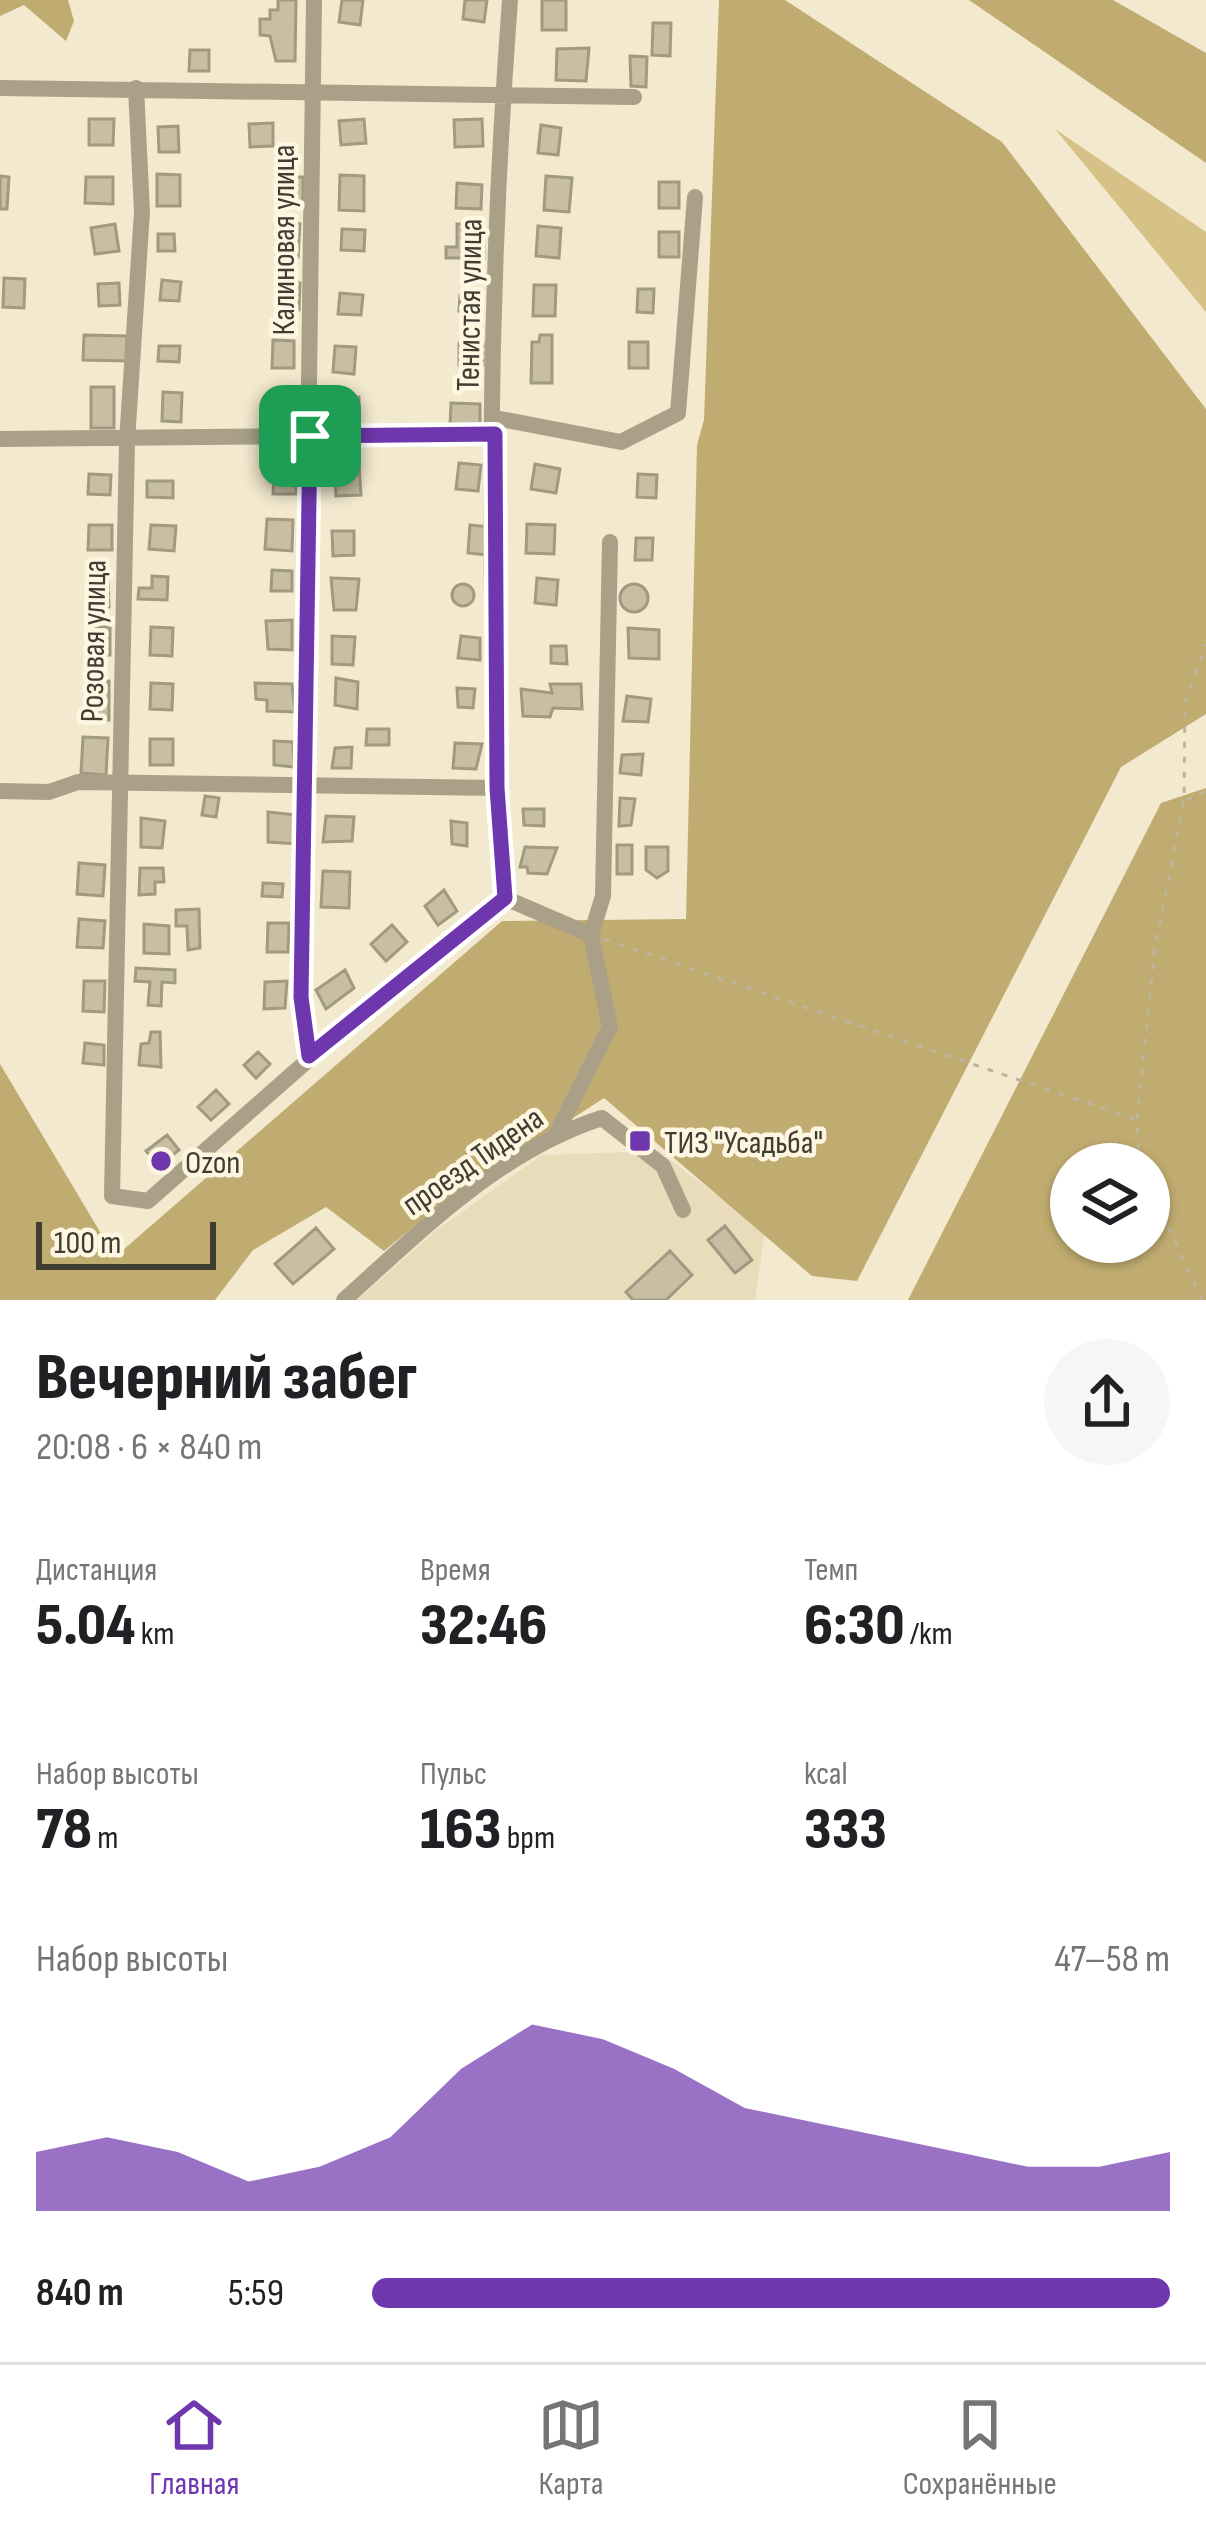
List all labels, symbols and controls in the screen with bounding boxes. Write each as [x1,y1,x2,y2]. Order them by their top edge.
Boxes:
street label: Калиновая улица [264,145,304,335]
street label: Тенистая улица [448,218,492,392]
pin [259,385,361,487]
icon: arrive [277,403,343,469]
street label: Розовая улица [73,559,115,723]
street label: проезд Тидена [395,1098,551,1225]
place label: ТИЗ "Усадьба" [664,1123,823,1163]
marker: ТИЗ "Усадьба" [627,1128,653,1154]
place label: Ozon [185,1143,240,1183]
map controls [1050,1143,1170,1263]
button: layers [1050,1143,1170,1263]
marker: Ozon [148,1148,174,1174]
scale bar [36,1216,216,1269]
text: 100 m [54,1223,121,1263]
text: Вечерний забег [36,1339,417,1418]
button: share [1044,1339,1170,1465]
text: 20:08 · 6 × 840 m [36,1424,262,1471]
text: Дистанция [36,1550,157,1590]
text: Время [420,1550,491,1590]
text: Темп [804,1550,858,1590]
text: 5.04 [36,1590,135,1662]
text: 32:46 [420,1590,547,1662]
text: 6:30 [804,1590,905,1662]
text: km [135,1614,174,1654]
text: /km [905,1614,953,1654]
text: Набор высоты [36,1754,199,1794]
text: Пульс [420,1754,487,1794]
text: kcal [804,1754,848,1794]
text: 78 [36,1794,92,1866]
text: 163 [420,1794,501,1866]
text: 333 [804,1794,887,1866]
text: m [92,1818,118,1858]
text: bpm [501,1818,555,1858]
text: Набор высоты [36,1936,228,1983]
text: 47–58 m [1055,1936,1170,1983]
text: 840 m [36,2270,124,2317]
text: 5:59 [228,2270,284,2317]
tab: Главная [149,2392,239,2504]
tab: Карта [538,2392,604,2504]
tab: Сохранённые [903,2392,1057,2504]

